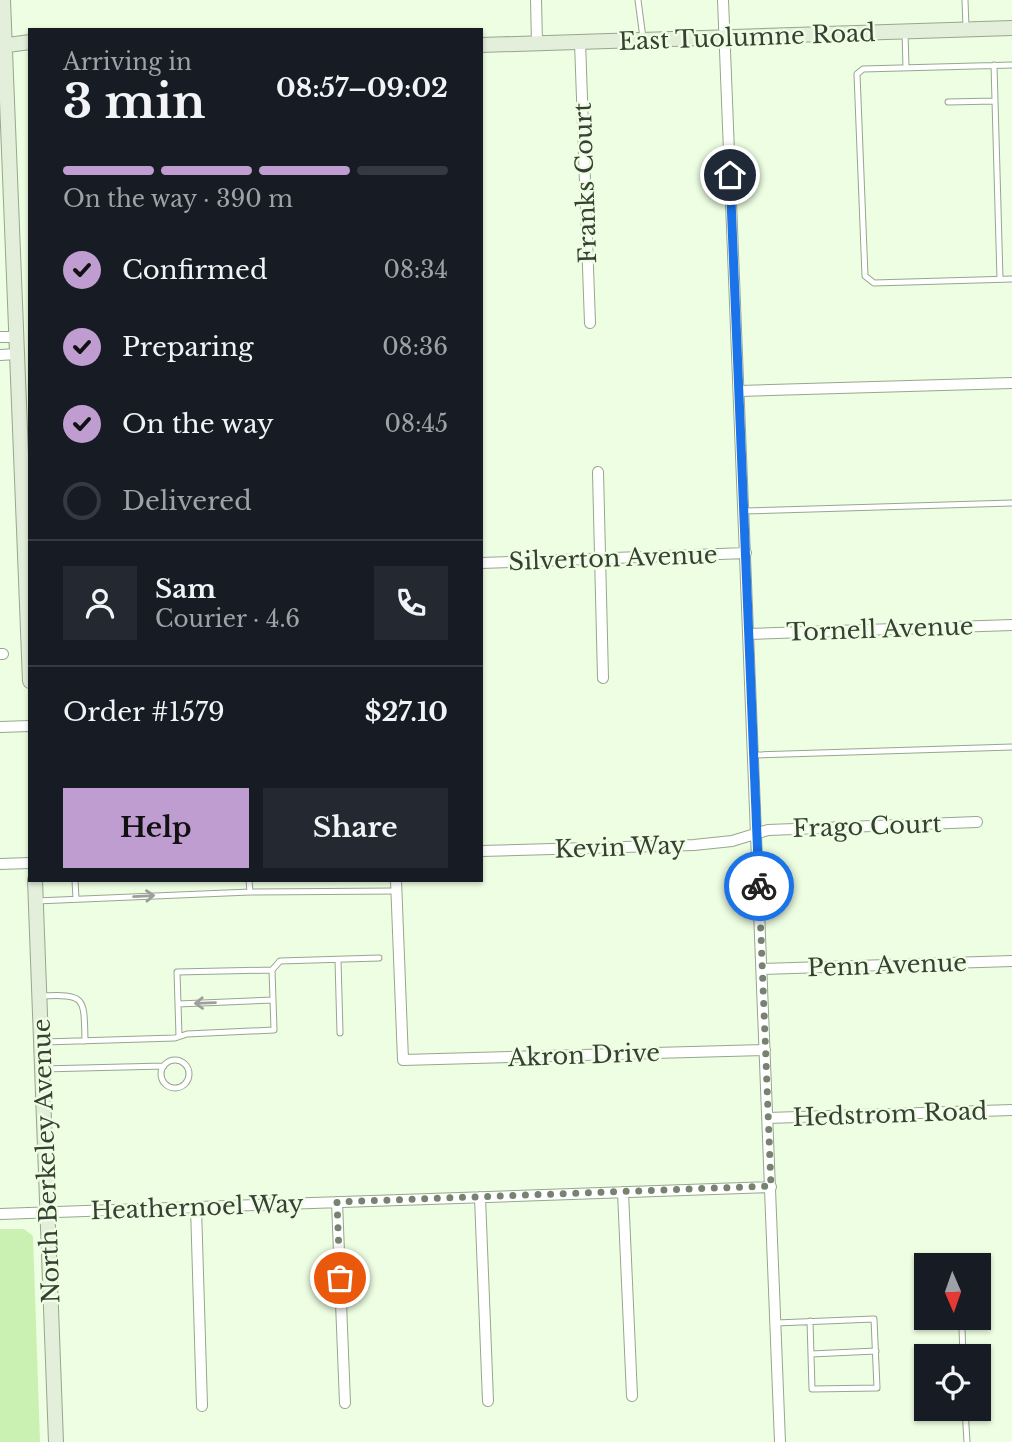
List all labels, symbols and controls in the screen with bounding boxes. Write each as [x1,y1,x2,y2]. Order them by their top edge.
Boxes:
street label: East Tuolumne Road [618,18,876,56]
text: Arriving in [63,48,192,76]
text: 08:57–09:02 [276,72,448,104]
text: 3 min [63,73,205,130]
street label: Franks Court [568,102,602,264]
pin [700,145,760,205]
icon: home [711,156,749,194]
text: On the way · 390 m [63,185,293,213]
icon: check [63,251,101,289]
text: Confirmed [122,254,267,286]
text: 08:34 [383,256,448,284]
icon: check [63,328,101,366]
text: Preparing [122,331,254,363]
text: 08:36 [382,333,448,361]
icon: check [63,405,101,443]
text: On the way [122,408,274,440]
text: 08:45 [385,410,448,438]
text: Delivered [122,485,252,517]
street label: Silverton Avenue [508,540,718,576]
button: person [63,566,137,640]
button: phone [374,566,448,640]
text: Sam [155,573,216,605]
text: Courier · 4.6 [155,605,300,633]
street label: Tornell Avenue [786,611,974,647]
text: Order #1579 [63,696,225,728]
text: $27.10 [365,696,448,728]
button: Help [63,788,249,868]
button: Share [263,788,448,868]
street label: Frago Court [792,809,942,843]
street label: Kevin Way [554,830,687,864]
courier [724,851,794,921]
icon: bike [740,867,778,905]
one-way arrow [132,889,155,902]
street label: Penn Avenue [807,948,967,982]
one-way arrow [194,996,217,1009]
street label: North Berkeley Avenue [27,1018,65,1304]
street label: Akron Drive [506,1038,661,1072]
street label: Hedstrom Road [792,1096,988,1132]
street label: Heathernoel Way [90,1189,305,1225]
pin [310,1248,370,1308]
north arrow [914,1253,990,1330]
map controls [914,1253,991,1421]
icon: bag [321,1259,359,1297]
button: locate [914,1344,991,1421]

